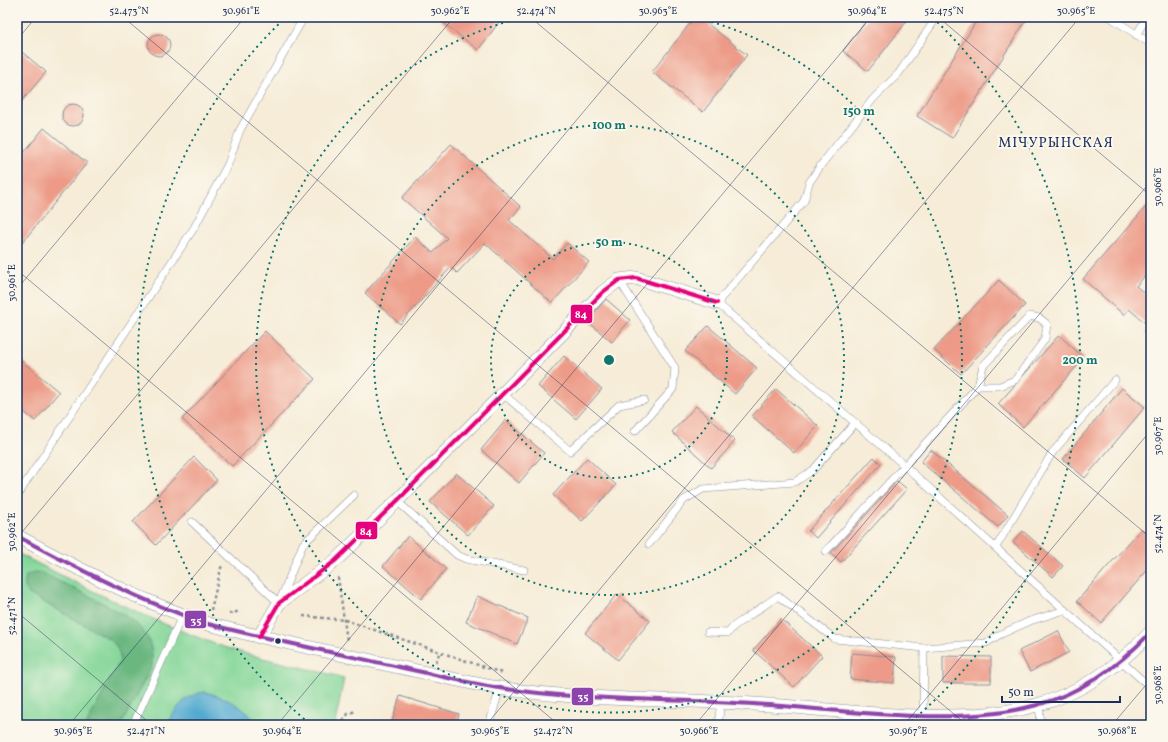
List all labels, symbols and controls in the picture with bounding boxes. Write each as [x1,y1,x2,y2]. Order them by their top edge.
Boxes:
text: 52.473°N [109,4,149,18]
text: 30.961°E [222,4,260,18]
text: 30.962°E [431,4,469,18]
text: 52.474°N [516,4,556,18]
text: 30.963°E [639,4,677,18]
text: 30.964°E [847,4,887,18]
text: 52.475°N [924,4,964,18]
text: 30.965°E [1057,4,1095,18]
text: 150 m [843,104,875,120]
text: 100 m [592,118,626,134]
district label: МІЧУРЫНСКАЯ [998,134,1114,153]
text: 30.966°E [1151,168,1165,206]
text: 50 m [595,235,623,251]
text: 30.961°E [5,264,19,302]
line badge: 84 [570,304,593,324]
text: 84 [575,308,588,323]
centre of rings [602,353,616,367]
text: 200 m [1062,353,1098,369]
text: 30.967°E [1151,417,1165,455]
text: 30.962°E [5,513,19,551]
text: 52.474°N [1151,514,1165,554]
line badge: 84 [355,521,378,540]
text: 84 [360,525,373,540]
text: 52.471°N [5,596,19,635]
line badge: 35 [184,610,207,629]
text: 35 [191,614,201,629]
unlabelled marker [273,636,283,646]
text: 30.968°E [1151,666,1165,704]
scale bar [1002,678,1120,704]
text: 50 m [1008,685,1034,701]
line badge: 35 [571,687,594,706]
text: 35 [578,690,588,705]
text: 30.963°E [54,724,92,738]
text: 52.471°N [127,724,166,738]
text: 30.964°E [262,724,302,738]
text: 30.965°E [471,724,509,738]
text: 52.472°N [533,724,573,738]
text: 30.966°E [680,724,718,738]
text: 30.967°E [889,724,927,738]
text: 30.968°E [1098,724,1136,738]

